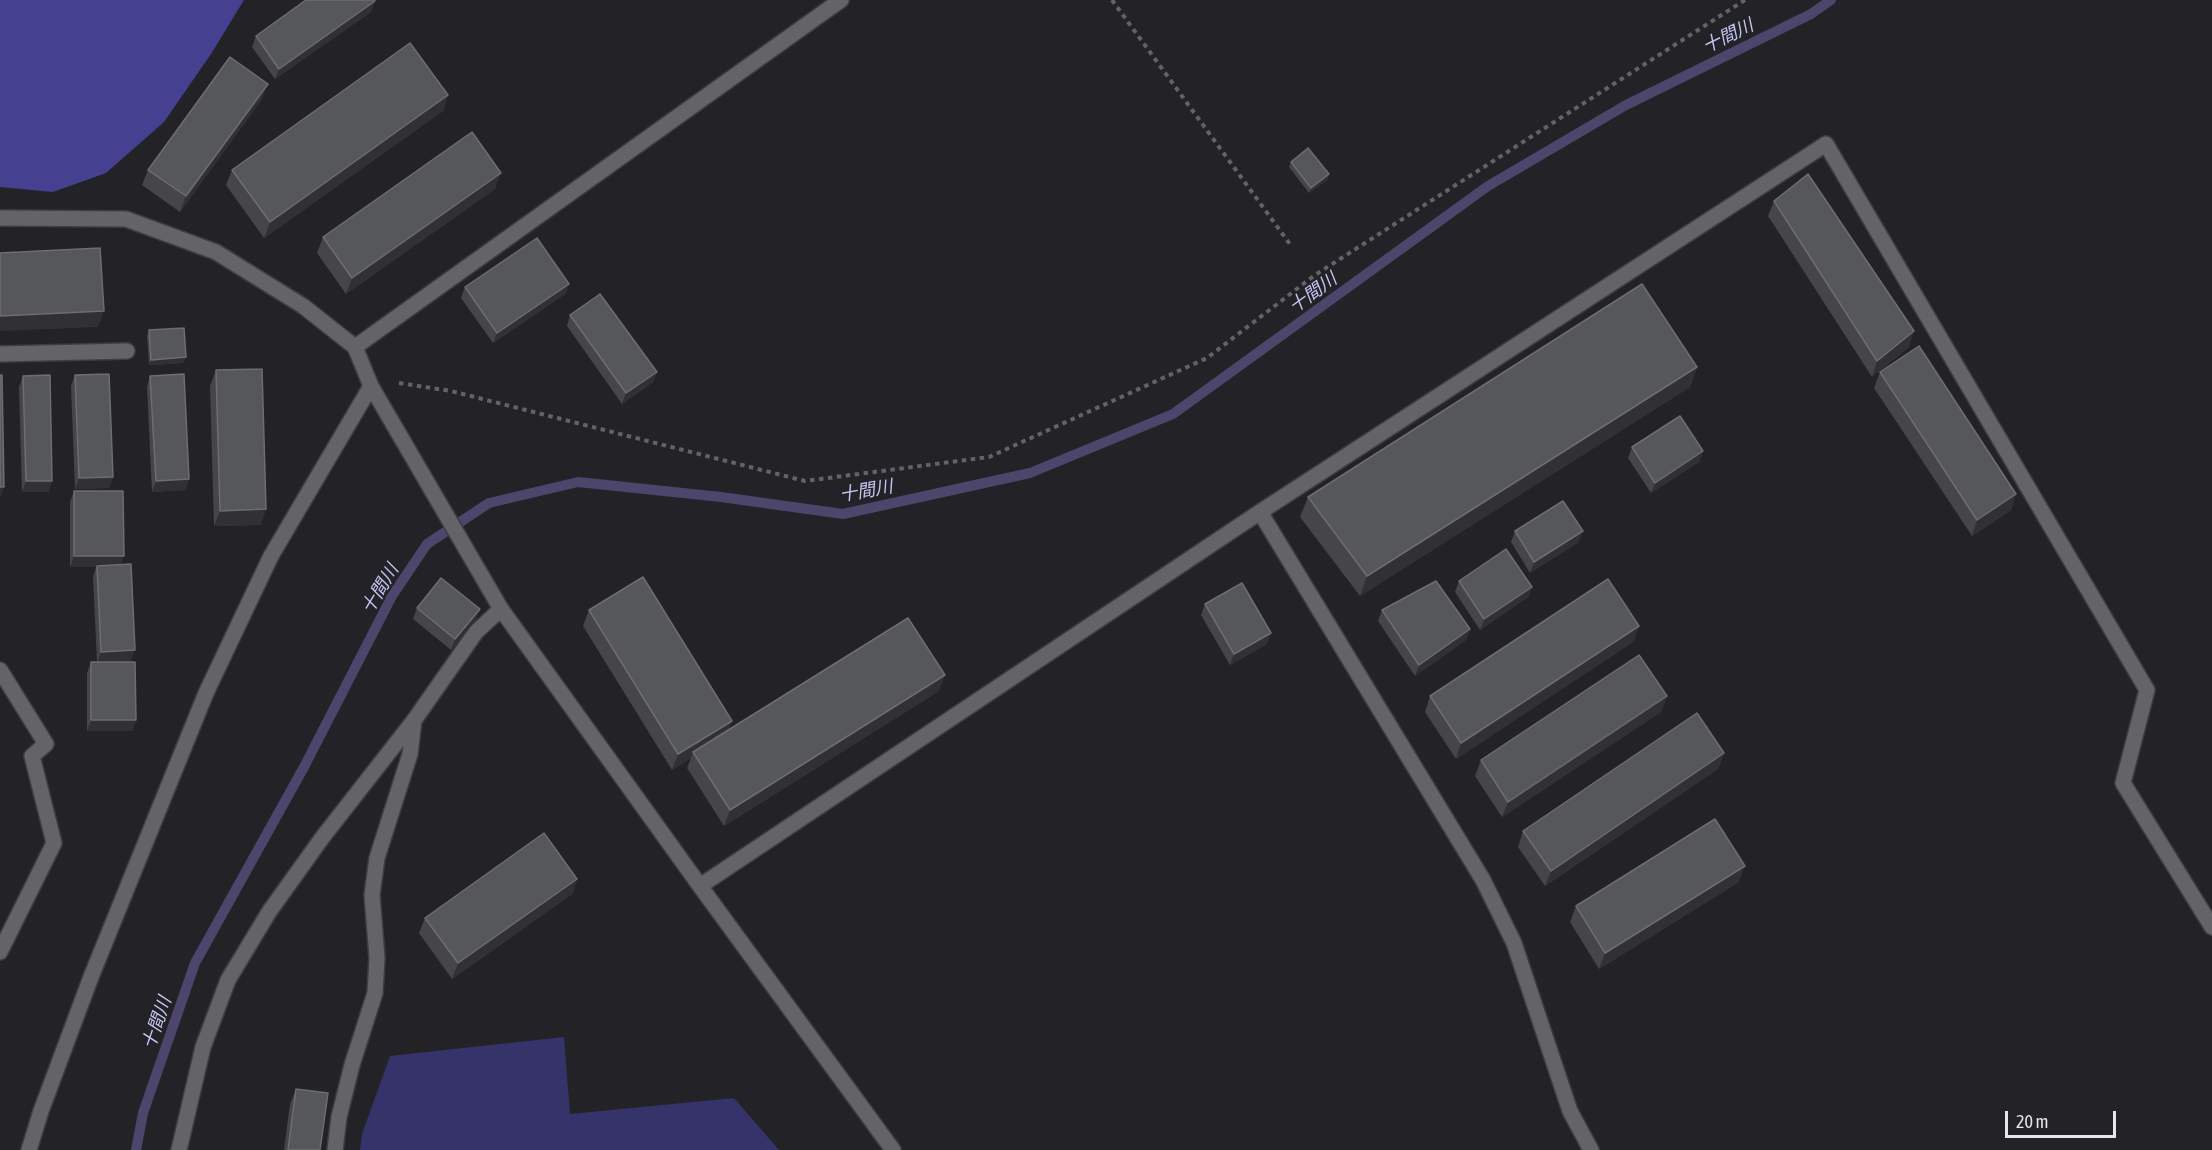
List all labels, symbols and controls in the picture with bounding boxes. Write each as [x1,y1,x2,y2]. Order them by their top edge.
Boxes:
water label: 十間川 [1699,14,1757,58]
water label: 十間川 [1285,268,1341,318]
water label: 十間川 [838,476,894,506]
water label: 十間川 [357,560,403,618]
water label: 十間川 [138,994,176,1052]
scale bar [2008,1099,2119,1137]
text: 20 m [2016,1111,2048,1132]

